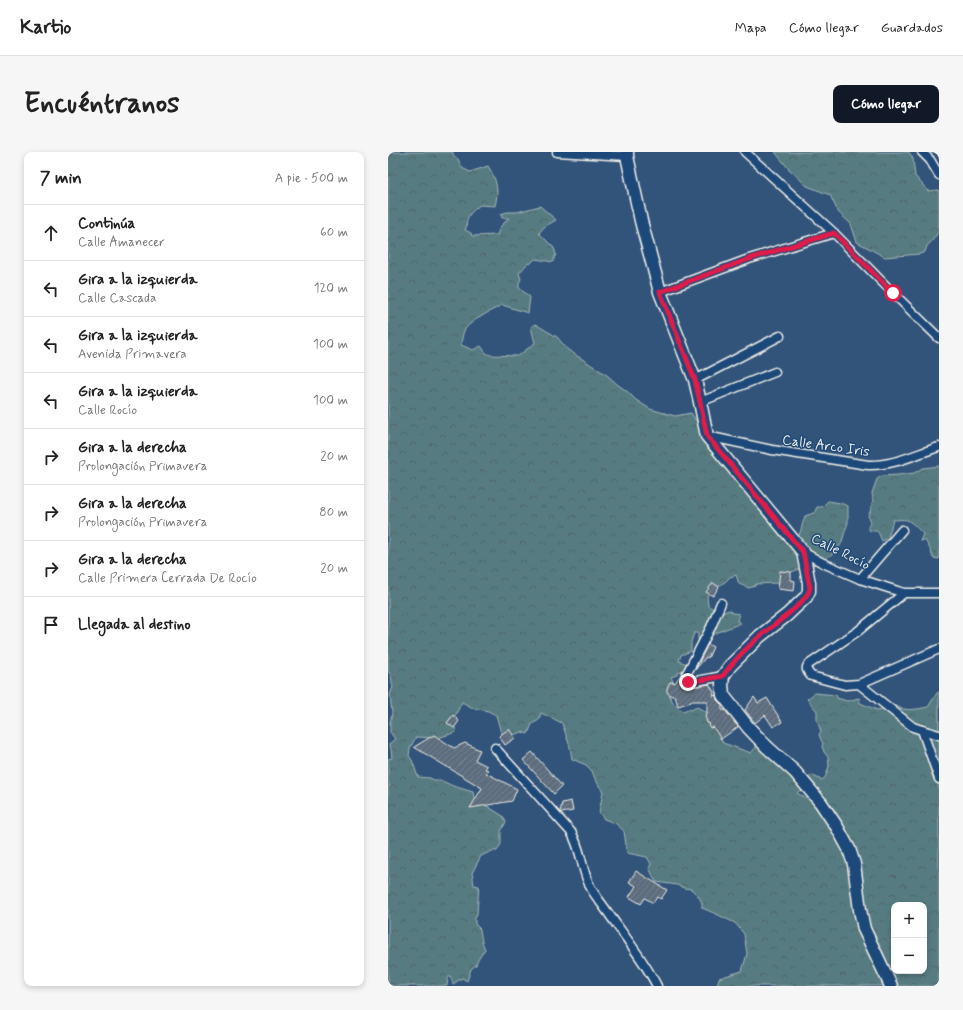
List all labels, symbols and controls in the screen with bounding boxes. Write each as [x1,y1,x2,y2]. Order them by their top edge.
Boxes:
text: Kartio [20,15,71,40]
text: Mapa [735,19,767,37]
text: Cómo llegar [789,19,859,37]
text: Guardados [881,19,943,37]
button: Cómo llegar [833,85,939,123]
text: Encuéntranos [24,86,180,123]
text: 7 min [40,167,82,189]
text: A pie · 500 m [275,170,348,187]
text: Continúa [78,214,135,234]
icon: ahead [40,222,62,244]
text: 60 m [320,224,348,241]
text: Calle Amanecer [78,234,165,251]
text: Gira a la izquierda [78,270,197,290]
icon: left [40,278,62,300]
text: 120 m [314,280,348,297]
route start [884,284,902,302]
text: Calle Cascada [78,290,156,307]
text: Gira a la izquierda [78,326,197,346]
icon: left [40,334,62,356]
text: 100 m [313,336,348,353]
text: Avenida Primavera [78,346,187,363]
text: Gira a la izquierda [78,382,197,402]
icon: left [40,390,62,412]
text: 100 m [313,392,348,409]
text: Calle Rocío [78,402,137,419]
street label: Calle Arco Iris [781,431,871,461]
text: Gira a la derecha [78,438,187,458]
icon: right [40,446,62,468]
text: 20 m [320,448,348,465]
text: Prolongación Primavera [78,458,207,475]
text: Gira a la derecha [78,494,187,514]
icon: right [40,502,62,524]
text: 80 m [319,504,348,521]
text: Prolongación Primavera [78,514,207,531]
street label: Calle Rocío [808,529,873,574]
text: Gira a la derecha [78,550,187,570]
icon: right [40,558,62,580]
text: 20 m [320,560,348,577]
text: Calle Primera Cerrada De Rocío [78,570,257,587]
icon: arrive [40,614,62,636]
text: Llegada al destino [78,615,191,635]
route end [679,673,697,691]
map controls [891,902,927,974]
button: + [891,902,927,938]
button: − [891,938,927,974]

